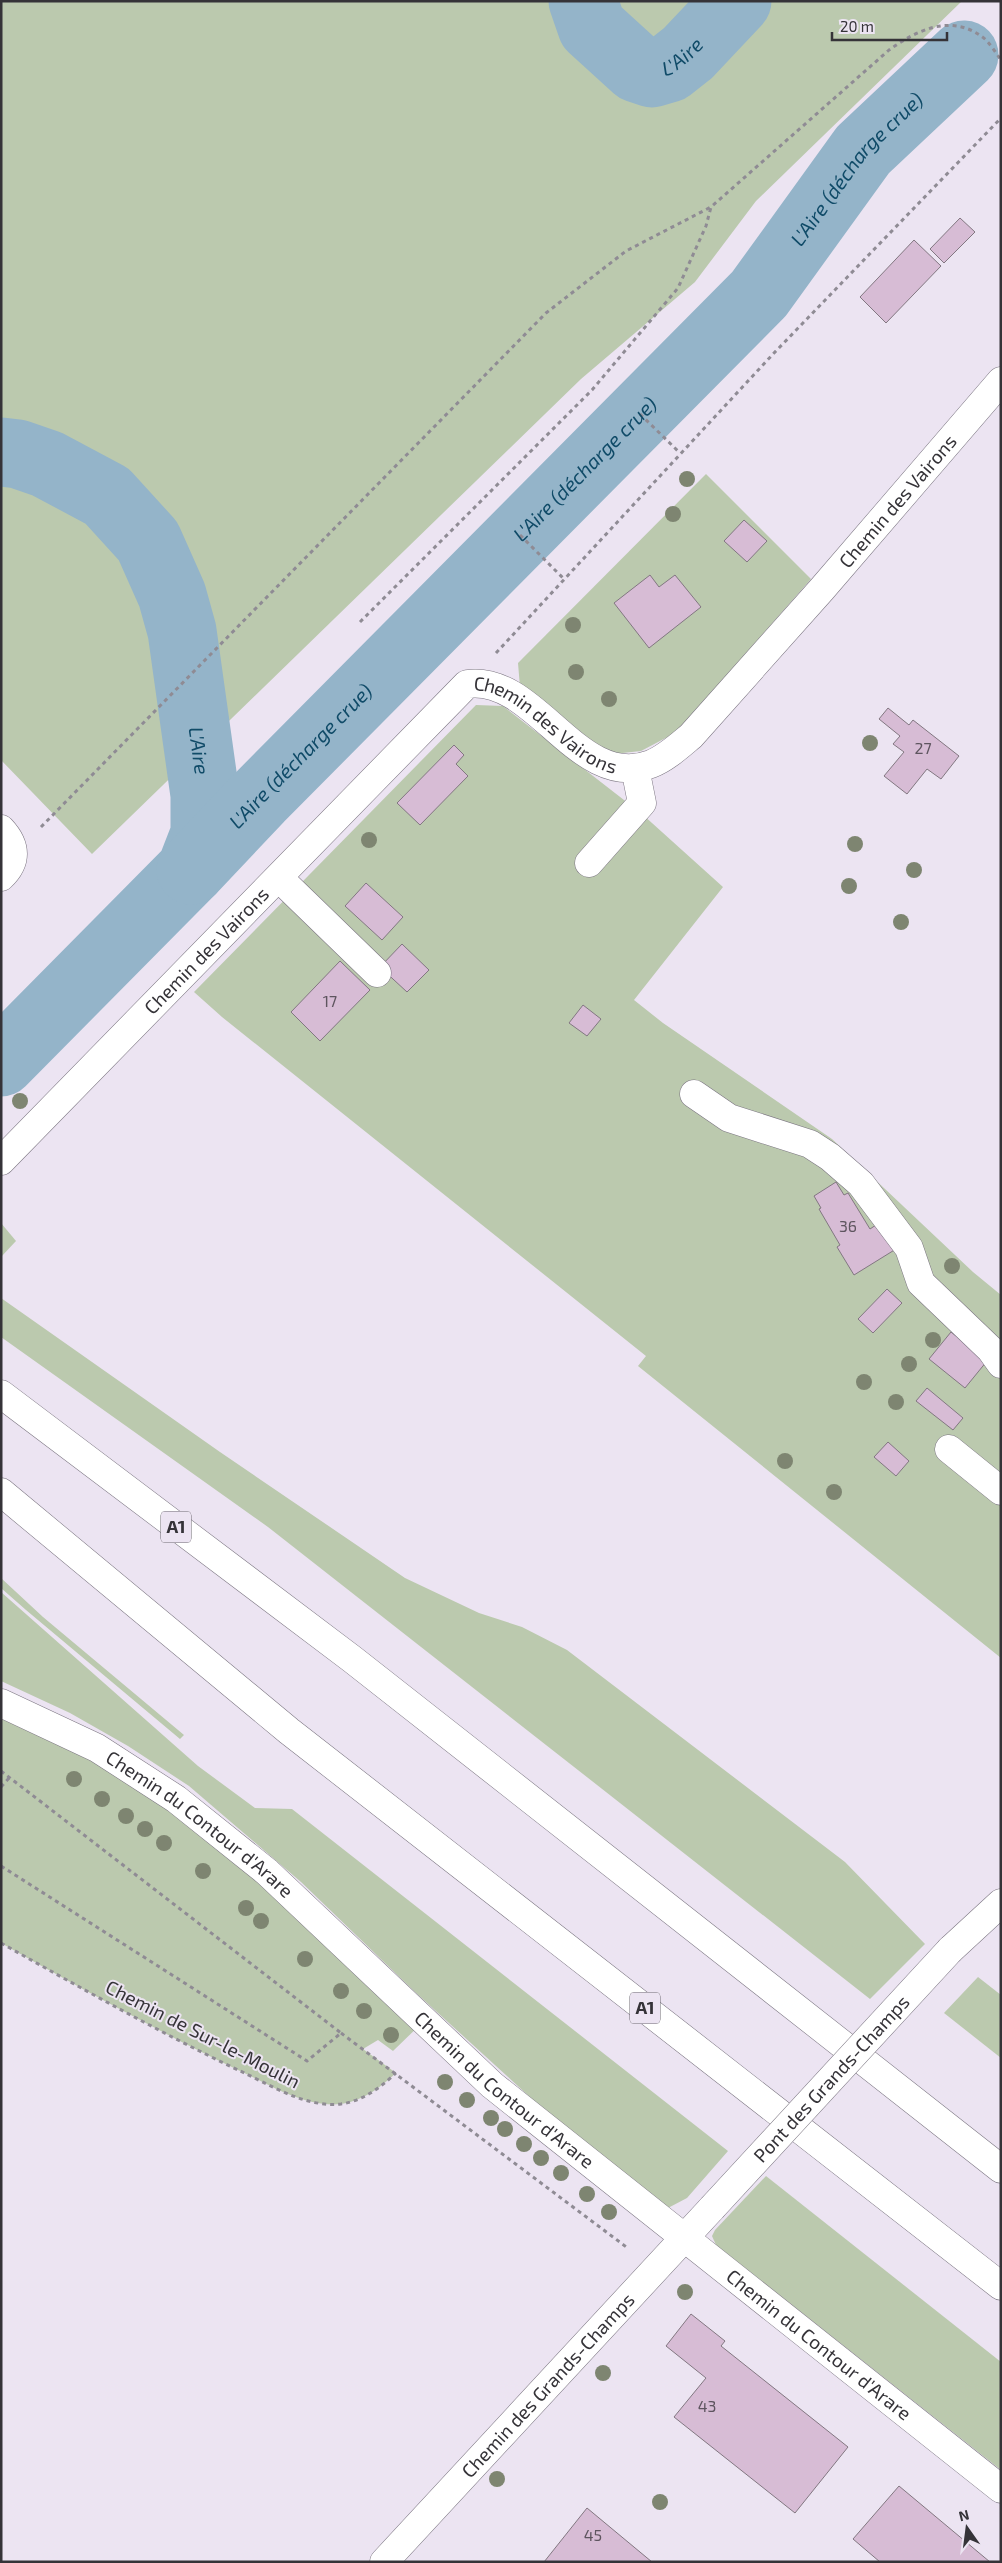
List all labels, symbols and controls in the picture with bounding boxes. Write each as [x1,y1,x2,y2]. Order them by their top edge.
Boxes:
scale bar [832,10,947,42]
text: 20 m [840,17,874,35]
water label: L'Aire [659,32,708,80]
water label: L'Aire (décharge crue) [785,87,927,250]
water label: L'Aire (décharge crue) [508,391,661,546]
street label: Chemin des Vairons [834,430,961,572]
street label: Chemin des Vairons [473,671,620,778]
water label: L'Aire (décharge crue) [224,678,377,833]
water label: L'Aire [185,725,215,776]
house number: 27 [914,738,932,757]
street label: Chemin des Vairons [139,882,273,1019]
house number: 17 [323,991,337,1010]
house number: 36 [839,1216,857,1235]
road number: A1 [161,1511,191,1542]
street label: Chemin du Contour d'Arare [102,1745,298,1902]
street label: Chemin de Sur-le-Moulin [102,1975,304,2093]
street label: Pont des Grands-Champs [748,1990,914,2167]
road number: A1 [630,1992,660,2024]
street label: Chemin du Contour d'Arare [410,2006,599,2173]
street label: Chemin du Contour d'Arare [722,2264,916,2424]
street label: Chemin des Grands-Champs [456,2288,639,2482]
house number: 43 [698,2396,716,2415]
north arrow [942,2503,992,2553]
text: N [957,2505,971,2524]
house number: 45 [584,2525,602,2544]

